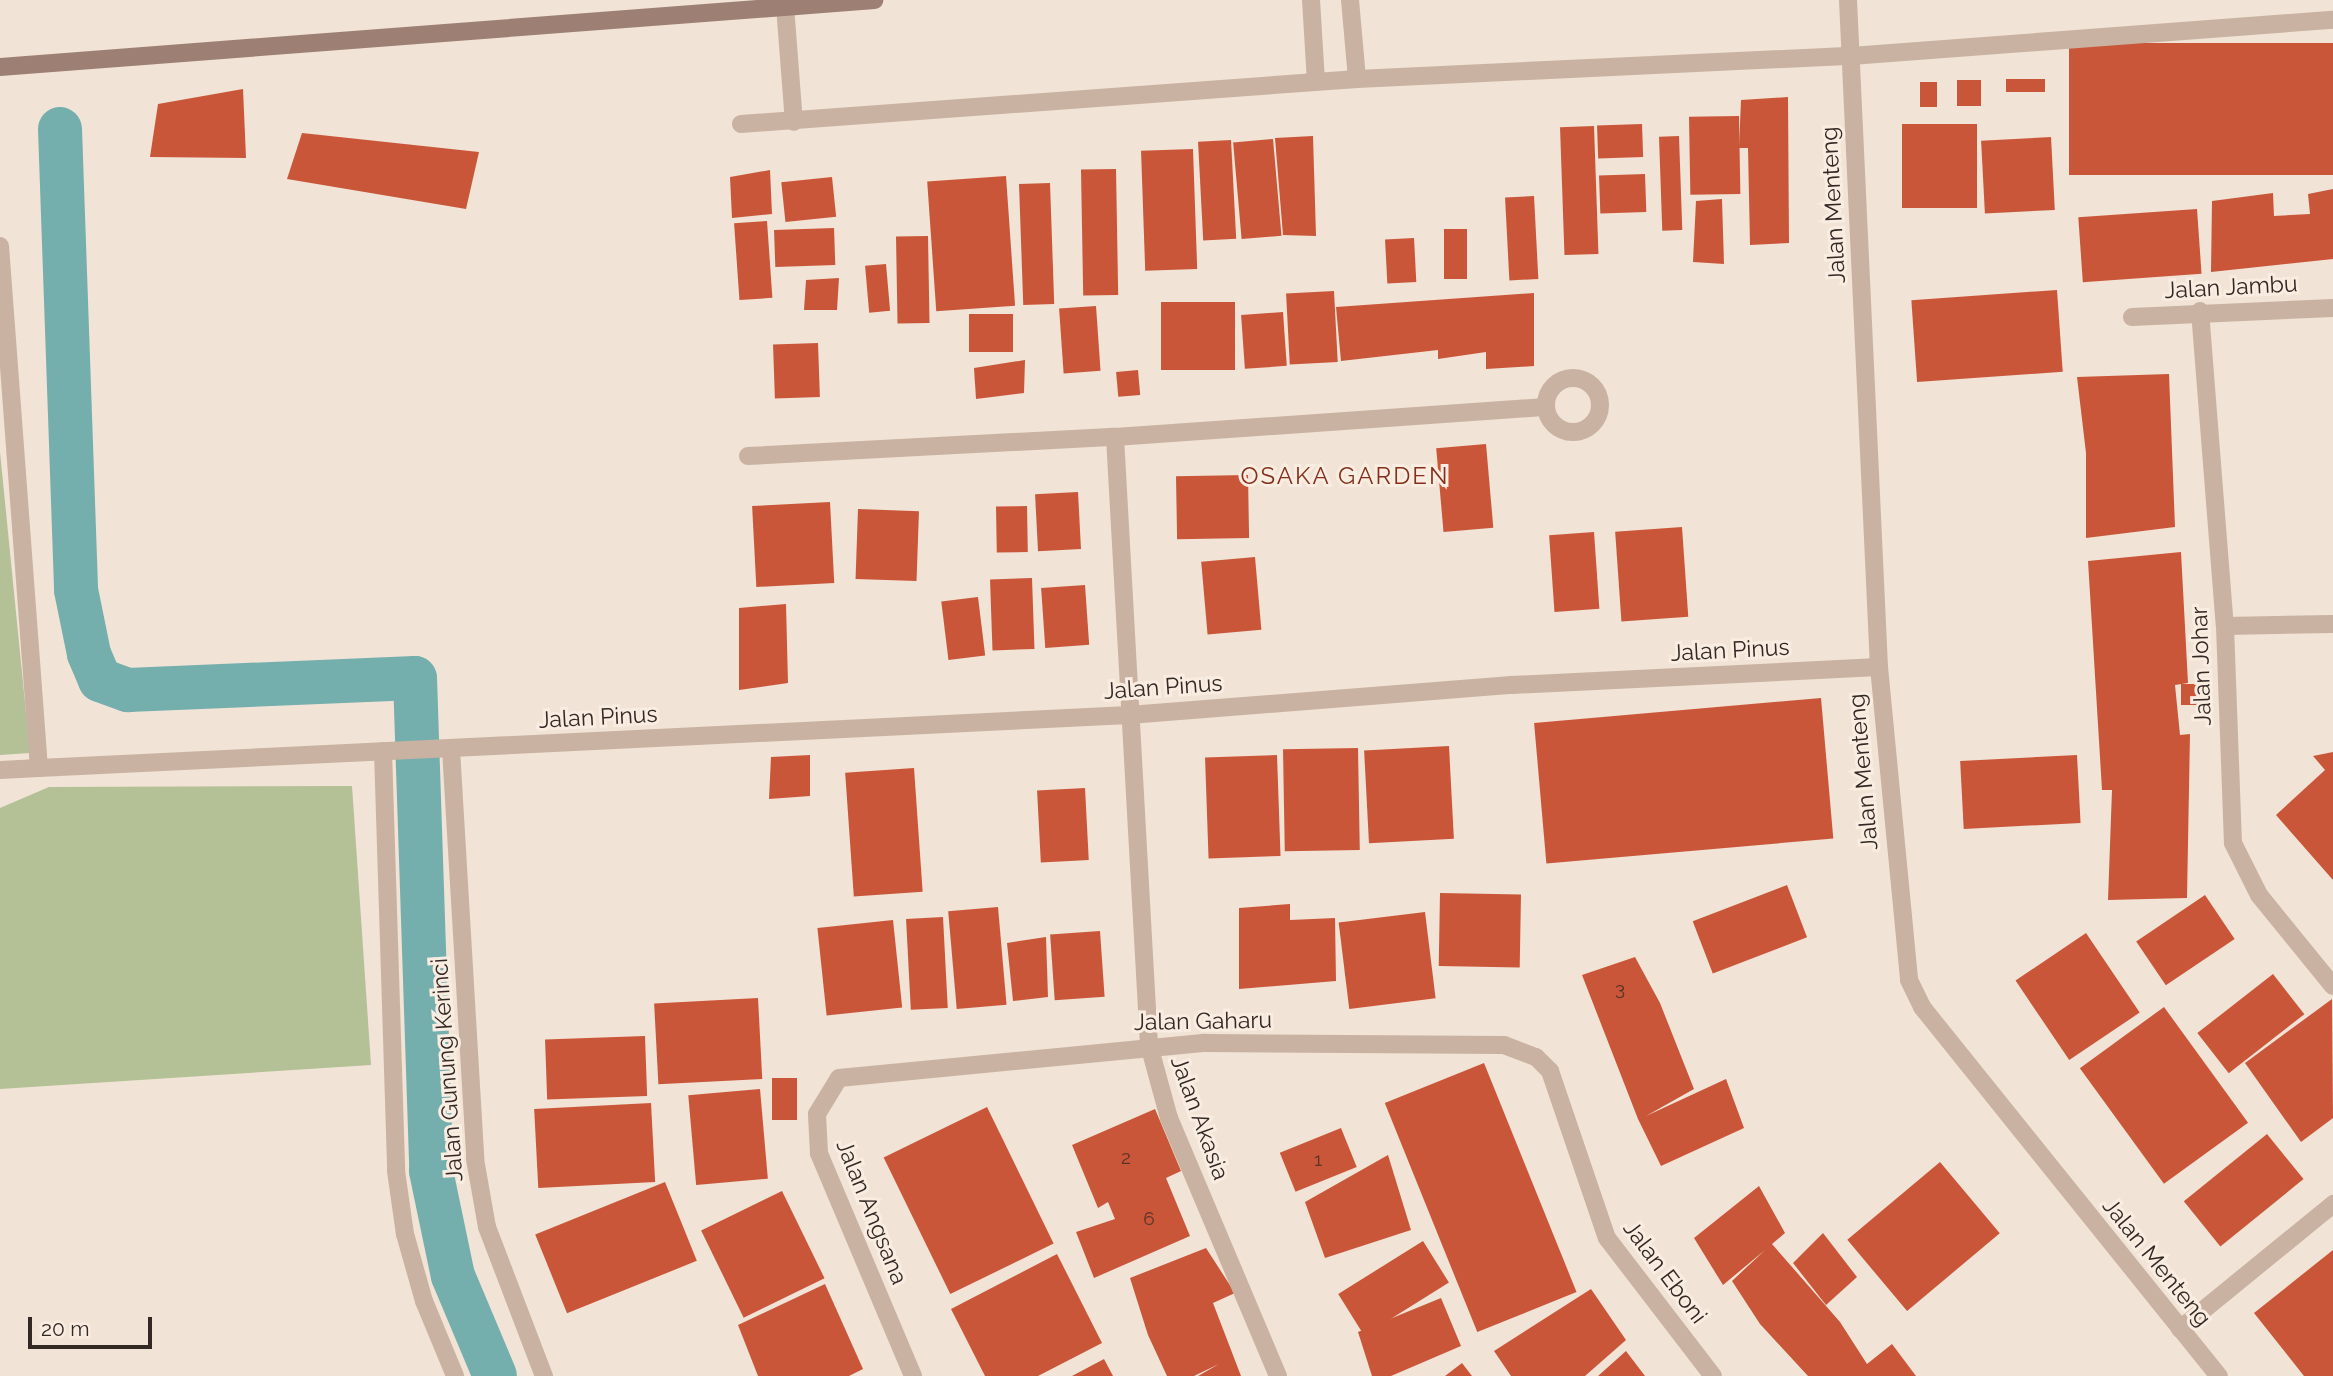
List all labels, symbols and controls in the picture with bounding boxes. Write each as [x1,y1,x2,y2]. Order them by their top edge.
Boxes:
street label: Jalan Menteng [1815,126,1851,284]
street label: Jalan Jambu [2163,270,2299,304]
district label: OSAKA GARDEN [1242,462,1448,490]
street label: Jalan Johar [2185,606,2217,726]
street label: Jalan Pinus [1670,633,1790,667]
street label: Jalan Pinus [1103,669,1223,705]
street label: Jalan Menteng [1842,693,1884,851]
street label: Jalan Pinus [538,700,658,734]
street label: Jalan Gunung Kerinci [425,957,469,1183]
house number: 3 [1615,978,1625,1000]
street label: Jalan Gaharu [1134,1006,1272,1036]
street label: Jalan Akasia [1165,1052,1235,1184]
street label: Jalan Angsana [830,1135,914,1289]
house number: 2 [1121,1147,1131,1169]
house number: 1 [1314,1149,1322,1171]
street label: Jalan Menteng [2097,1192,2217,1332]
house number: 6 [1143,1208,1155,1230]
street label: Jalan Eboni [1617,1215,1713,1329]
scale bar [32,1302,156,1346]
text: 20 m [41,1316,89,1341]

